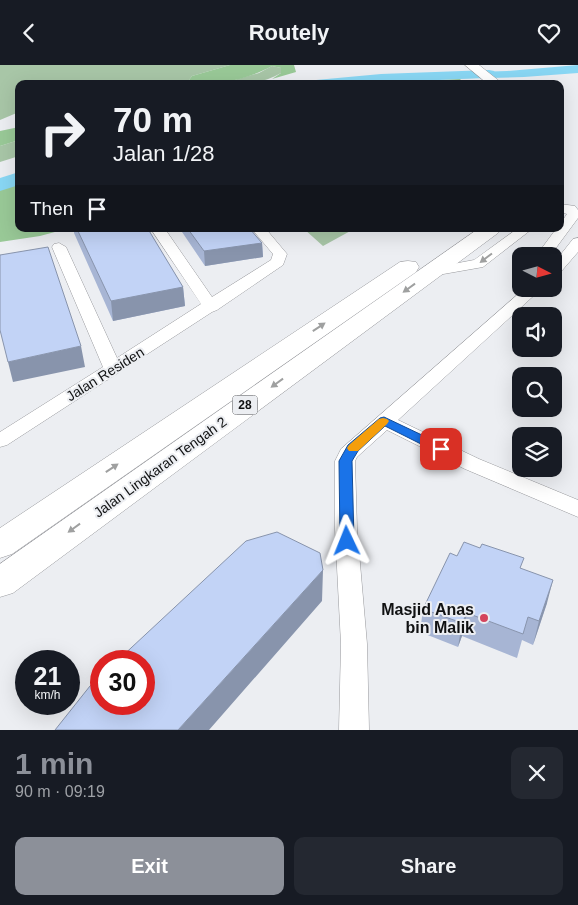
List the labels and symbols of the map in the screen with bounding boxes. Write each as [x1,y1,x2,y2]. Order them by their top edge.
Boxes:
north arrow [512,247,562,297]
one-way arrow [479,253,493,263]
one-way arrow [402,283,416,293]
one-way arrow [312,322,326,332]
street label: Jalan Residen [63,344,147,404]
one-way arrow [270,378,284,388]
road number: 28 [232,395,258,415]
street label: Jalan Lingkaran Tengah 2 [91,413,230,521]
pin [420,428,462,470]
one-way arrow [106,463,119,473]
position arrow [320,514,372,566]
one-way arrow [67,523,81,533]
place label: Masjid Anas bin Malik [381,601,474,636]
marker: Masjid Anas bin Malik [478,612,490,624]
speed limit sign: 30 [90,650,155,715]

